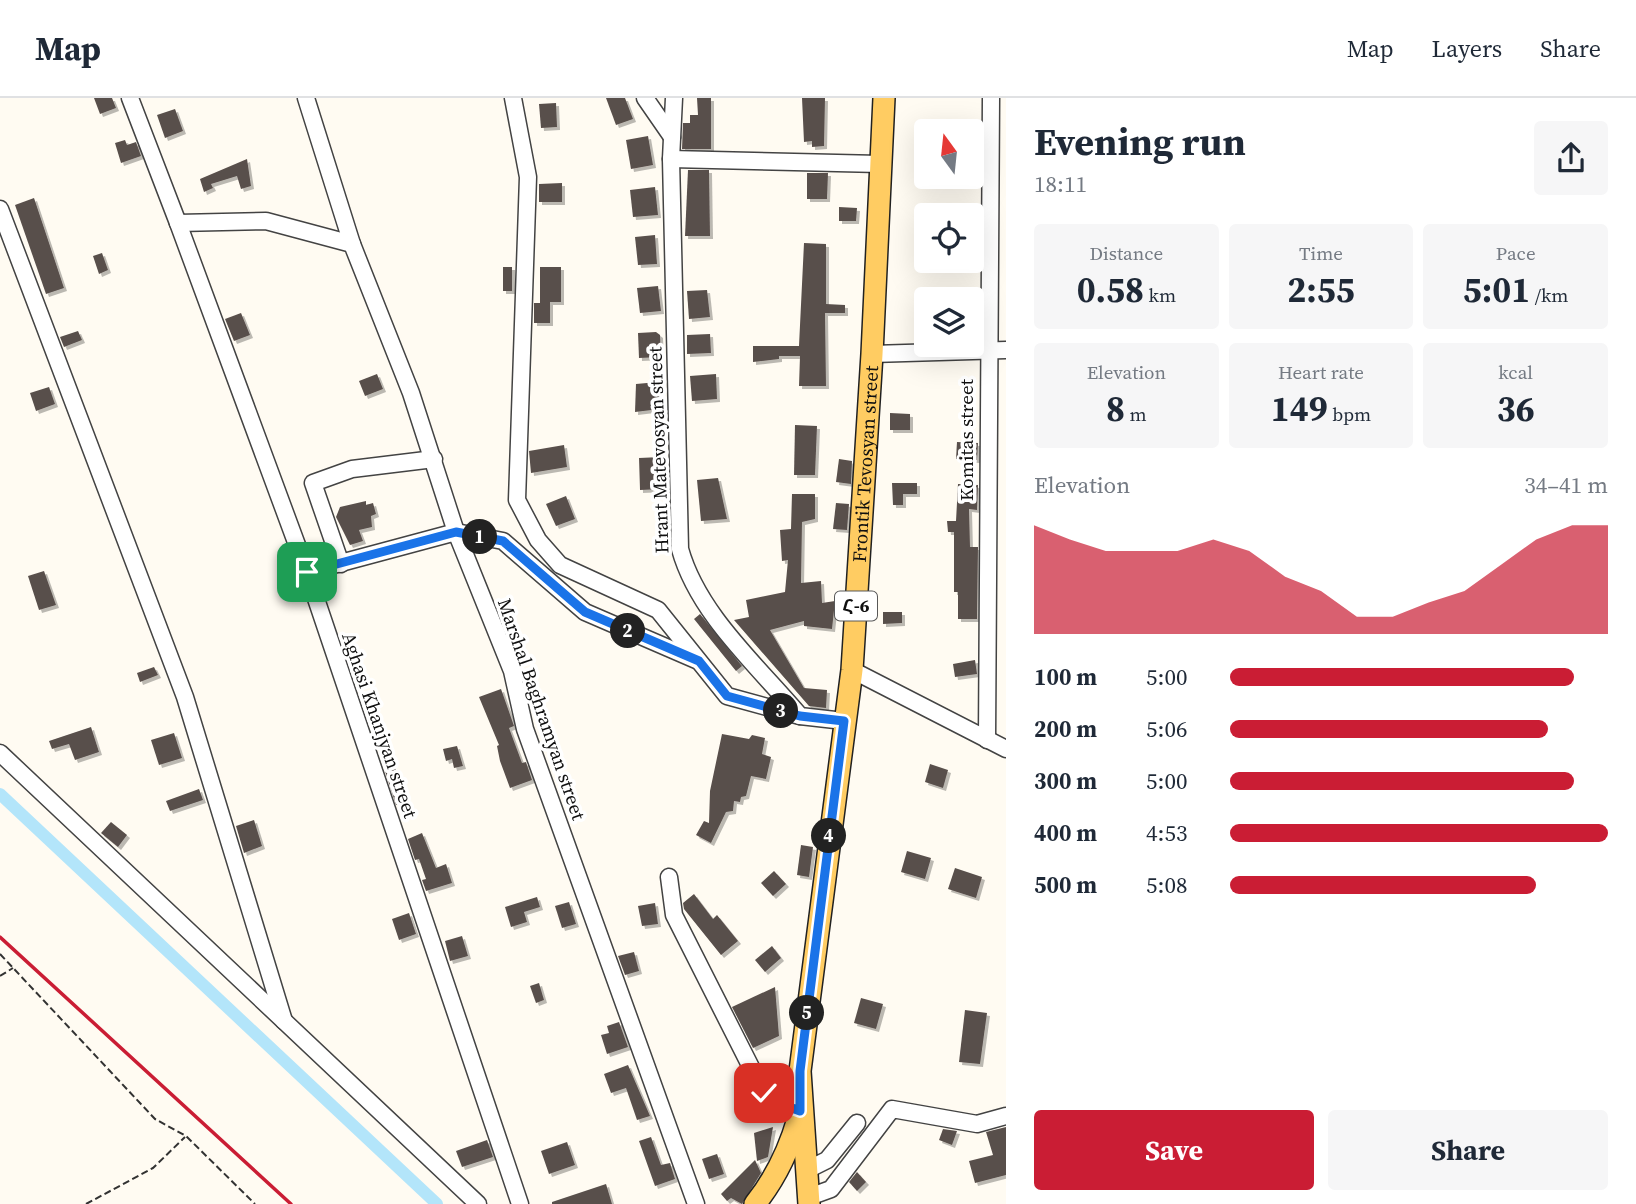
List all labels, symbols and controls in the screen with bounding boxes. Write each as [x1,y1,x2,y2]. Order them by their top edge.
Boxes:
text: Map [35,26,101,71]
text: Map [1347,32,1394,65]
text: Layers [1432,32,1502,65]
text: Share [1540,32,1601,65]
text: Evening run [1034,116,1246,168]
north arrow [914,119,984,189]
map controls [914,119,984,357]
button: share [1534,121,1608,195]
text: 18:11 [1034,168,1087,200]
button: locate [914,203,984,273]
text: Distance [1090,240,1163,266]
text: Time [1299,240,1343,266]
text: Pace [1496,240,1536,266]
text: 0.58 [1077,266,1144,314]
text: 2:55 [1287,266,1355,314]
text: 5:01 [1463,266,1530,314]
text: km [1144,282,1176,308]
text: /km [1530,282,1568,308]
button: layers [914,287,984,357]
street label: Hrant Matevosyan street [641,345,675,554]
text: Elevation [1087,359,1166,385]
text: Heart rate [1278,359,1364,385]
text: kcal [1498,359,1533,385]
street label: Frontik Tevosyan street [846,364,884,563]
street label: Komitas street [953,378,979,501]
text: 8 [1106,385,1125,433]
text: 149 [1271,385,1328,433]
text: 36 [1497,385,1535,433]
text: m [1125,401,1147,427]
text: bpm [1328,401,1371,427]
text: Elevation [1034,469,1130,501]
text: 34–41 m [1524,469,1608,501]
pin: 1 [462,520,498,555]
text: 1 [474,523,485,549]
pin [277,542,337,602]
icon: arrive [288,553,326,591]
road number: Հ-6 [835,592,877,620]
street label: Marshal Baghramyan street [492,595,592,824]
pin: 2 [610,614,646,648]
text: 2 [622,617,633,643]
street label: Aghasi Khanjyan street [336,629,424,822]
text: 100 m [1034,661,1097,693]
text: 5:00 [1146,661,1187,693]
pin: 3 [764,694,798,728]
text: 3 [775,697,786,723]
text: 200 m [1034,713,1097,745]
text: 5:06 [1146,713,1187,745]
text: 300 m [1034,765,1097,797]
text: 5:00 [1146,765,1187,797]
text: 400 m [1034,817,1097,849]
text: 4:53 [1146,817,1187,849]
pin: 4 [812,818,846,854]
text: 4 [823,822,834,848]
text: 500 m [1034,869,1097,901]
text: 5:08 [1146,869,1187,901]
pin: 5 [790,996,824,1030]
text: 5 [801,999,812,1025]
pin [734,1063,794,1123]
icon: check [745,1074,783,1112]
button: Save [1034,1110,1314,1190]
button: Share [1328,1110,1608,1190]

